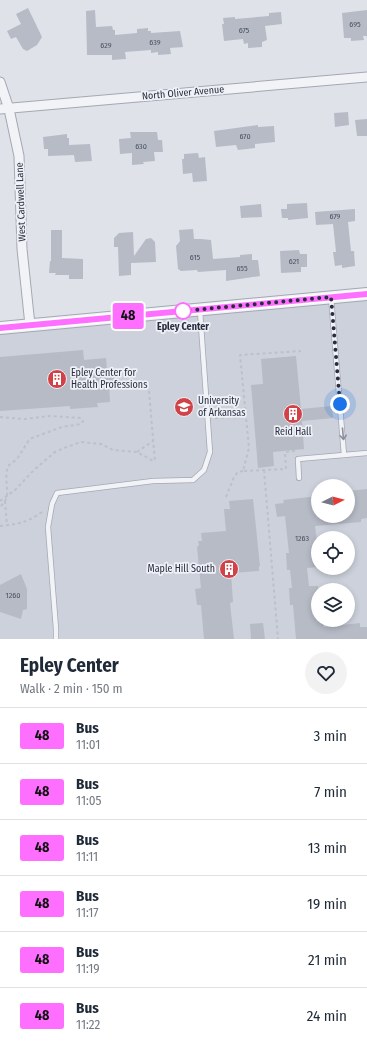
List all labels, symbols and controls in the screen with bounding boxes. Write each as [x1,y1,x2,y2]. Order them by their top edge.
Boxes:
house number: 695 [349,20,361,29]
house number: 675 [239,26,250,35]
house number: 639 [149,38,161,47]
house number: 629 [100,41,112,50]
street label: North Oliver Avenue [141,83,225,103]
house number: 670 [239,132,251,141]
house number: 630 [135,142,147,151]
street label: West Cardwell Lane [14,162,28,242]
house number: 679 [330,212,341,221]
house number: 615 [190,253,201,262]
house number: 621 [289,257,299,266]
house number: 655 [236,264,248,273]
marker: Epley Center [174,302,192,320]
line badge: 48 [110,303,146,329]
text: 48 [121,307,135,324]
place label: Epley Center [157,321,209,333]
place label: Epley Center for Health Professions [71,367,147,391]
building icon: Epley Center for Health Professions [46,368,68,390]
your location [330,394,350,414]
place label: University of Arkansas [198,395,245,419]
school or university icon: University of Arkansas [173,396,195,418]
building icon: Reid Hall [282,403,304,425]
place label: Reid Hall [275,426,312,438]
one-way arrow [339,427,346,440]
north arrow [311,479,355,523]
map controls [311,479,355,627]
button: locate [311,531,355,575]
house number: 1263 [295,534,309,543]
building icon: Maple Hill South [218,558,240,580]
place label: Maple Hill South [148,563,215,575]
button: layers [311,583,355,627]
house number: 1260 [6,591,20,600]
button: heart [305,652,347,694]
text: Epley Center [20,654,119,677]
text: Walk · 2 min · 150 m [20,681,123,696]
text: Bus [76,719,99,737]
text: 48 [35,727,49,744]
text: 3 min [313,727,347,745]
text: 11:01 [76,737,100,752]
text: Bus [76,775,99,793]
text: 48 [35,783,49,800]
text: 7 min [314,783,347,801]
text: 11:05 [76,793,101,808]
text: Bus [76,831,99,849]
text: 48 [35,839,49,856]
text: 13 min [308,839,347,857]
text: 11:11 [76,849,98,864]
text: Bus [76,887,99,905]
text: 48 [35,895,49,912]
text: 19 min [307,895,347,913]
text: 11:17 [76,905,99,920]
text: Bus [76,943,99,961]
text: 48 [35,951,49,968]
text: 21 min [308,951,347,969]
text: 11:19 [76,961,100,976]
text: Bus [76,999,99,1017]
text: 48 [35,1007,49,1024]
text: 24 min [307,1007,347,1025]
text: 11:22 [76,1017,100,1032]

